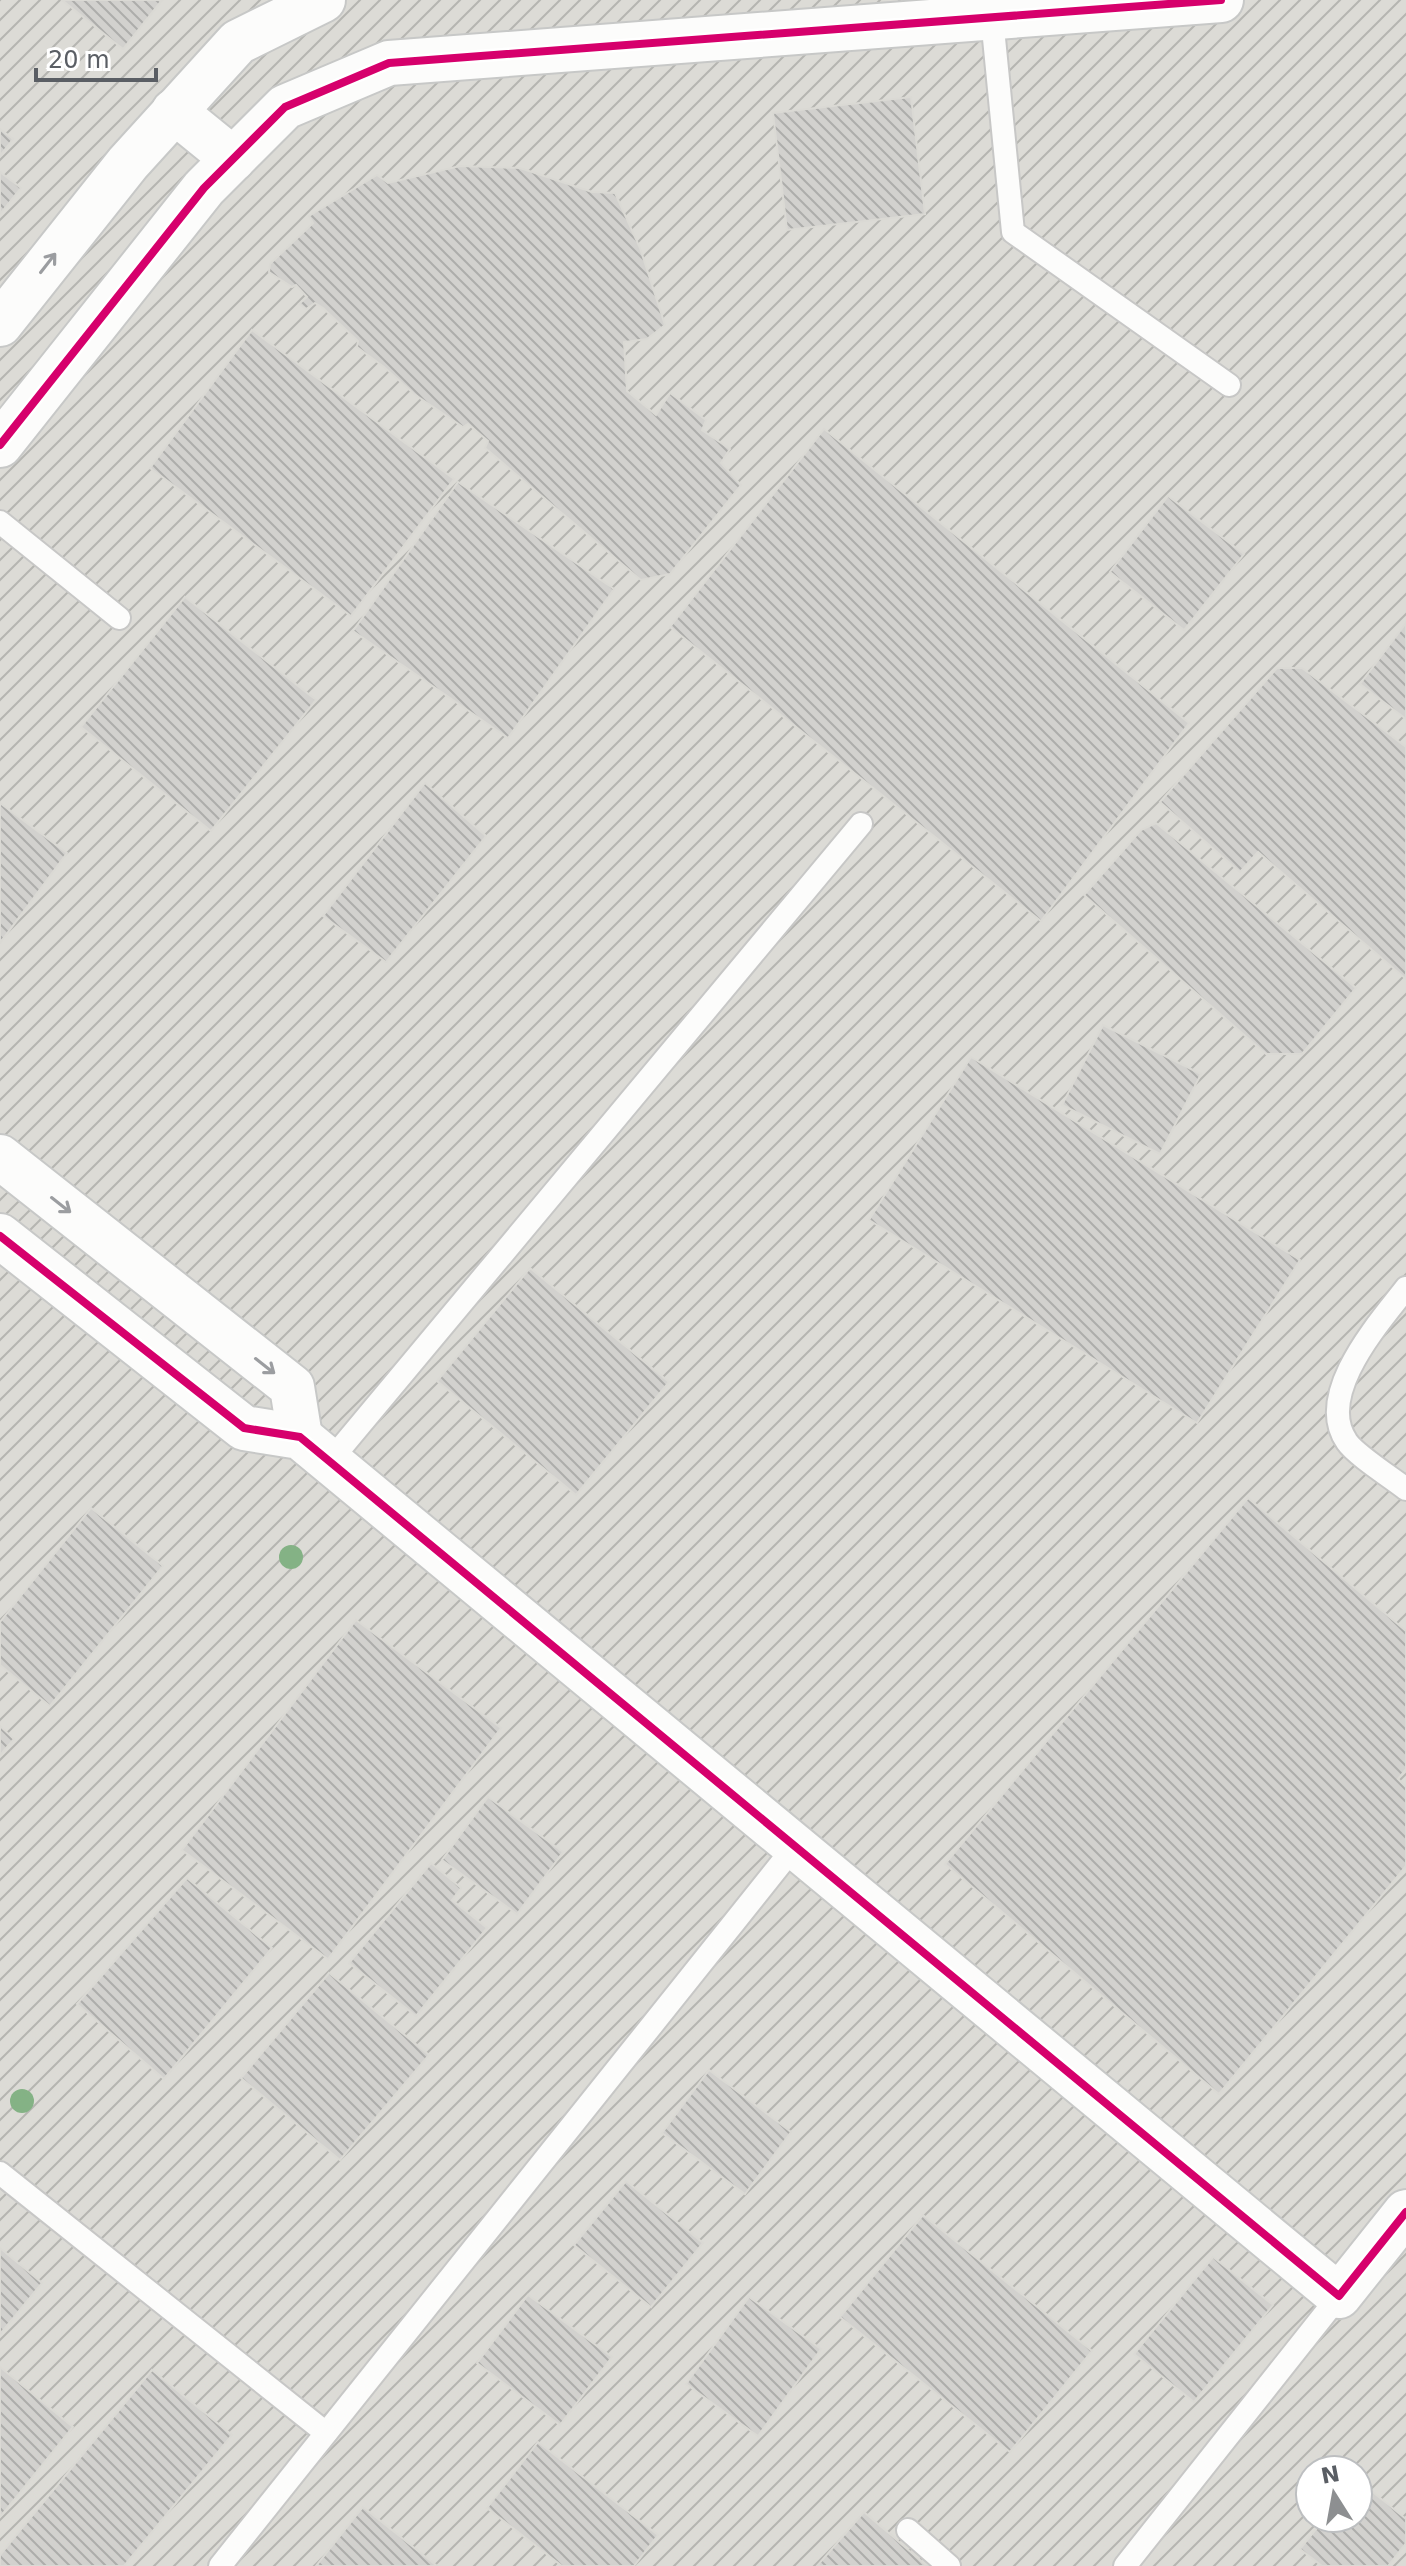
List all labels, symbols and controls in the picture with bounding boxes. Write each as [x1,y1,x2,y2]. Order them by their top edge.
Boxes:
scale bar [36,32,156,82]
text: 20 m [48,46,110,74]
one-way arrow [40,253,57,274]
one-way arrow [50,1197,71,1214]
one-way arrow [254,1358,275,1375]
north arrow [1294,2454,1374,2534]
text: N [1319,2461,1342,2489]

